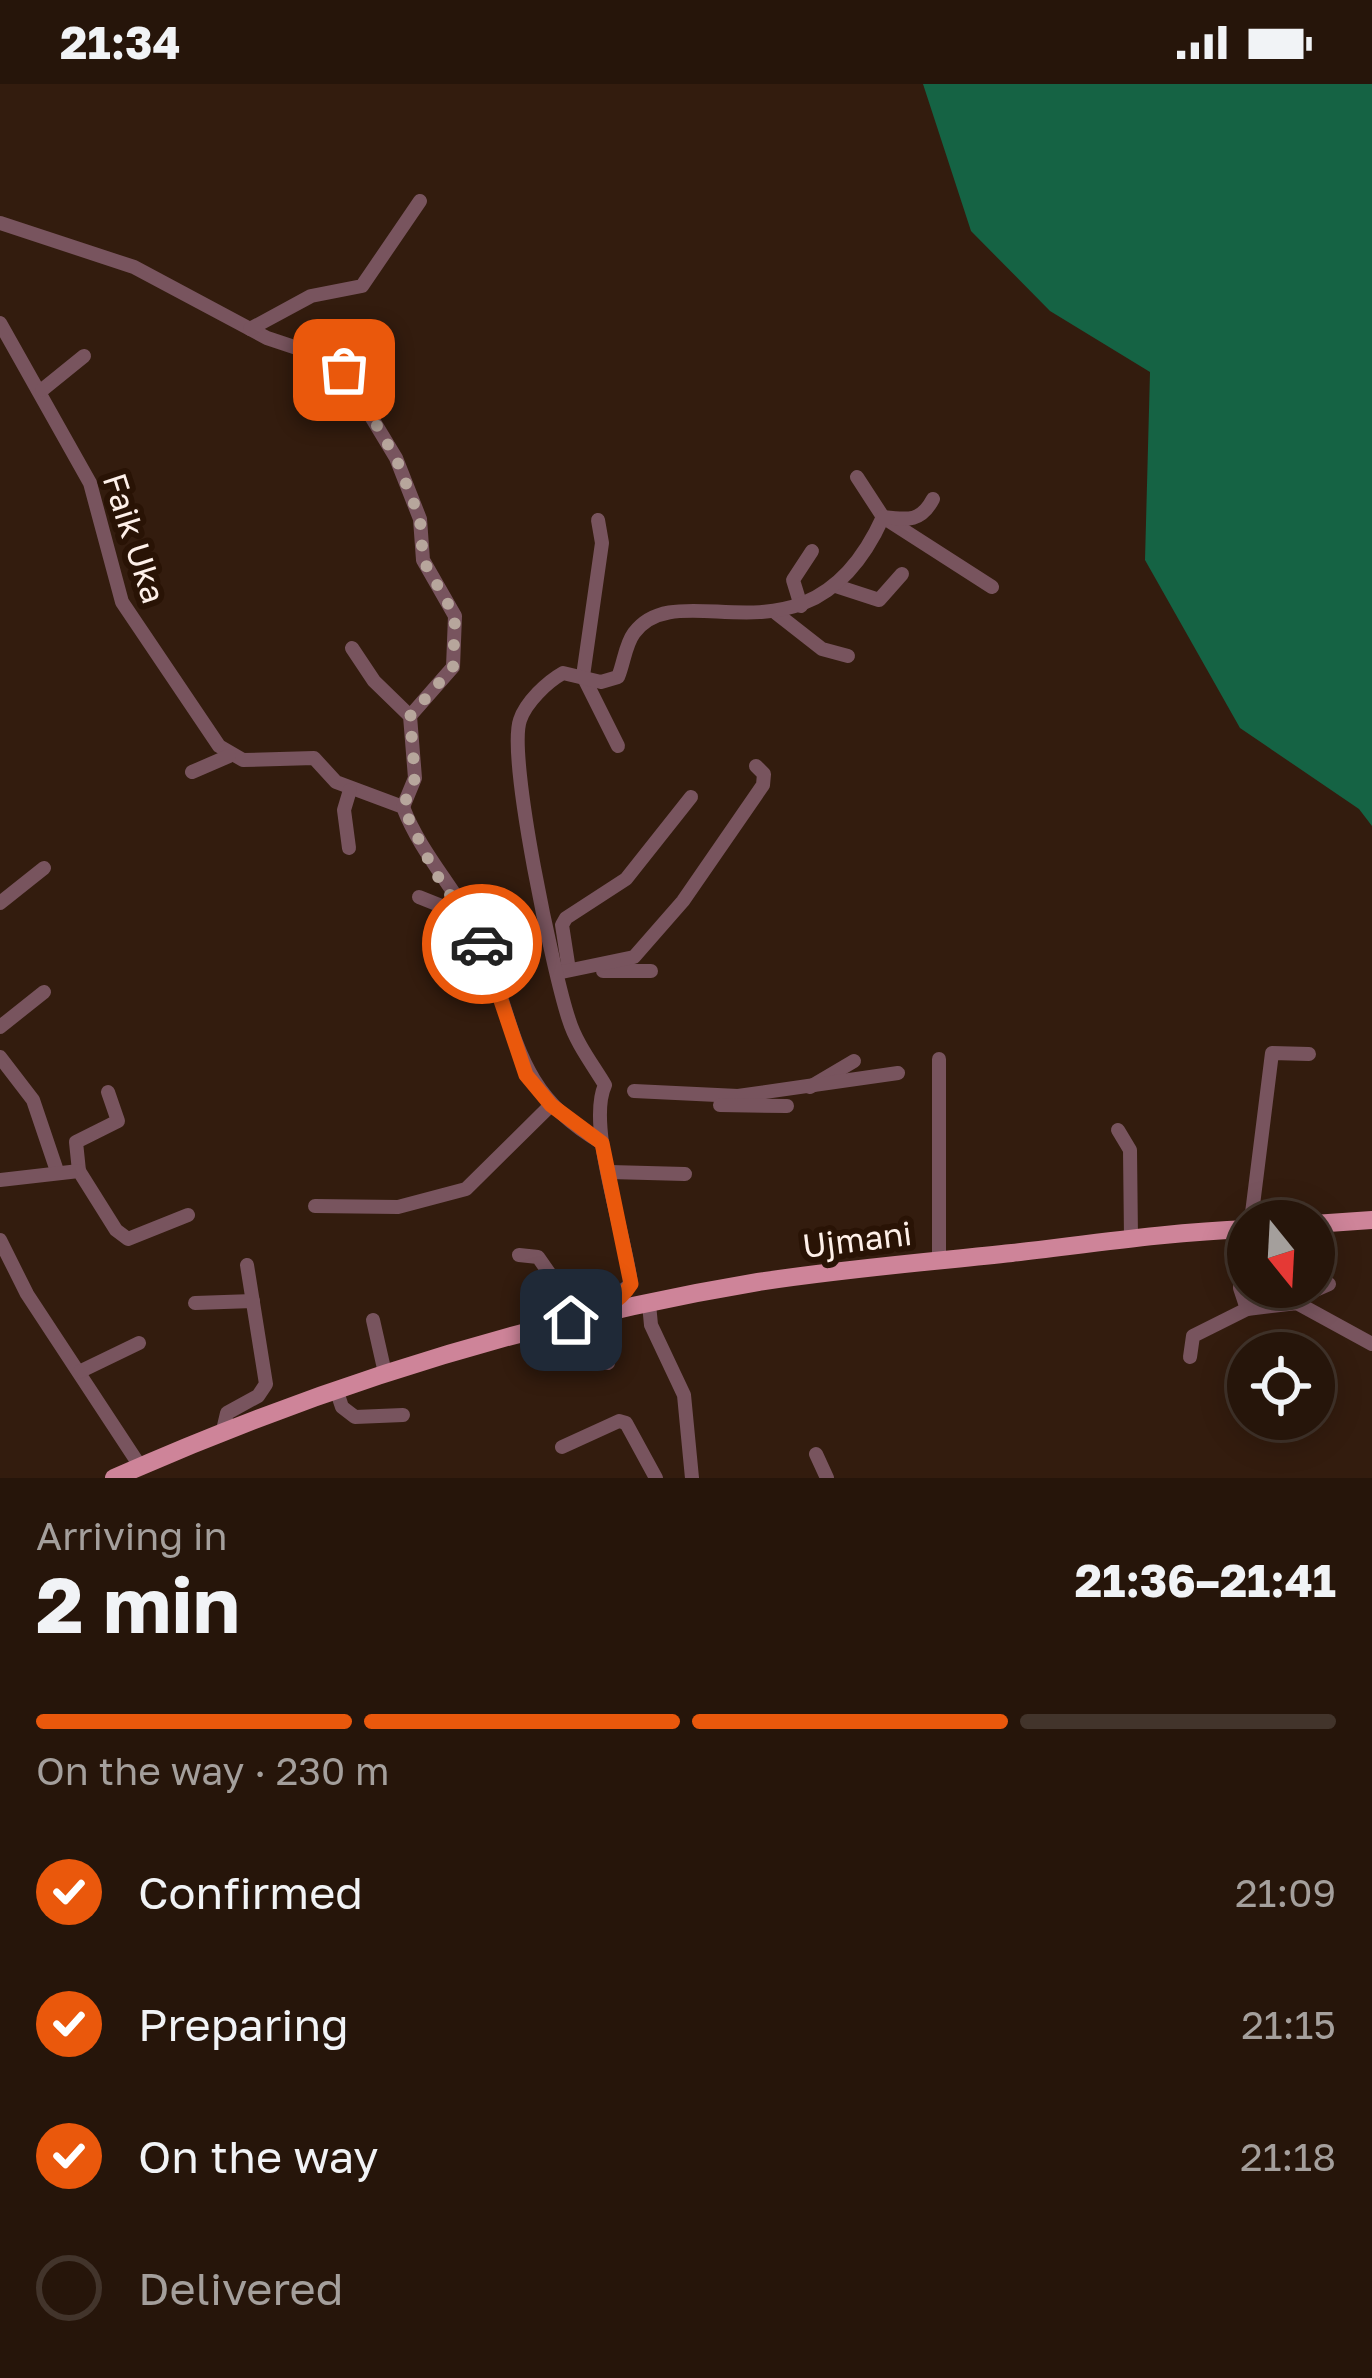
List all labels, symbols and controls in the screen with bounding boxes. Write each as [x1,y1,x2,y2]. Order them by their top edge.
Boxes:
text: 21:34 [60,15,181,69]
pin [293,319,395,421]
icon: bag [311,337,377,403]
street label: Faik Uka [96,468,174,608]
courier [422,884,542,1004]
icon: car [449,911,515,977]
north arrow [1227,1200,1335,1308]
map controls [1227,1200,1335,1440]
street label: Ujmani [800,1213,914,1265]
pin [520,1269,622,1371]
icon: home [538,1287,604,1353]
button: locate [1227,1332,1335,1440]
text: Arriving in [36,1512,227,1559]
text: 21:36–21:41 [1075,1553,1336,1607]
text: 2 min [36,1557,240,1650]
text: On the way · 230 m [36,1747,390,1794]
icon: check [36,1859,102,1925]
text: Confirmed [138,1865,363,1919]
text: 21:09 [1235,1869,1336,1916]
icon: check [36,1991,102,2057]
text: Preparing [138,1997,349,2051]
text: 21:15 [1241,2001,1336,2048]
icon: check [36,2123,102,2189]
text: On the way [138,2129,379,2183]
text: 21:18 [1240,2133,1336,2180]
text: Delivered [138,2261,343,2315]

